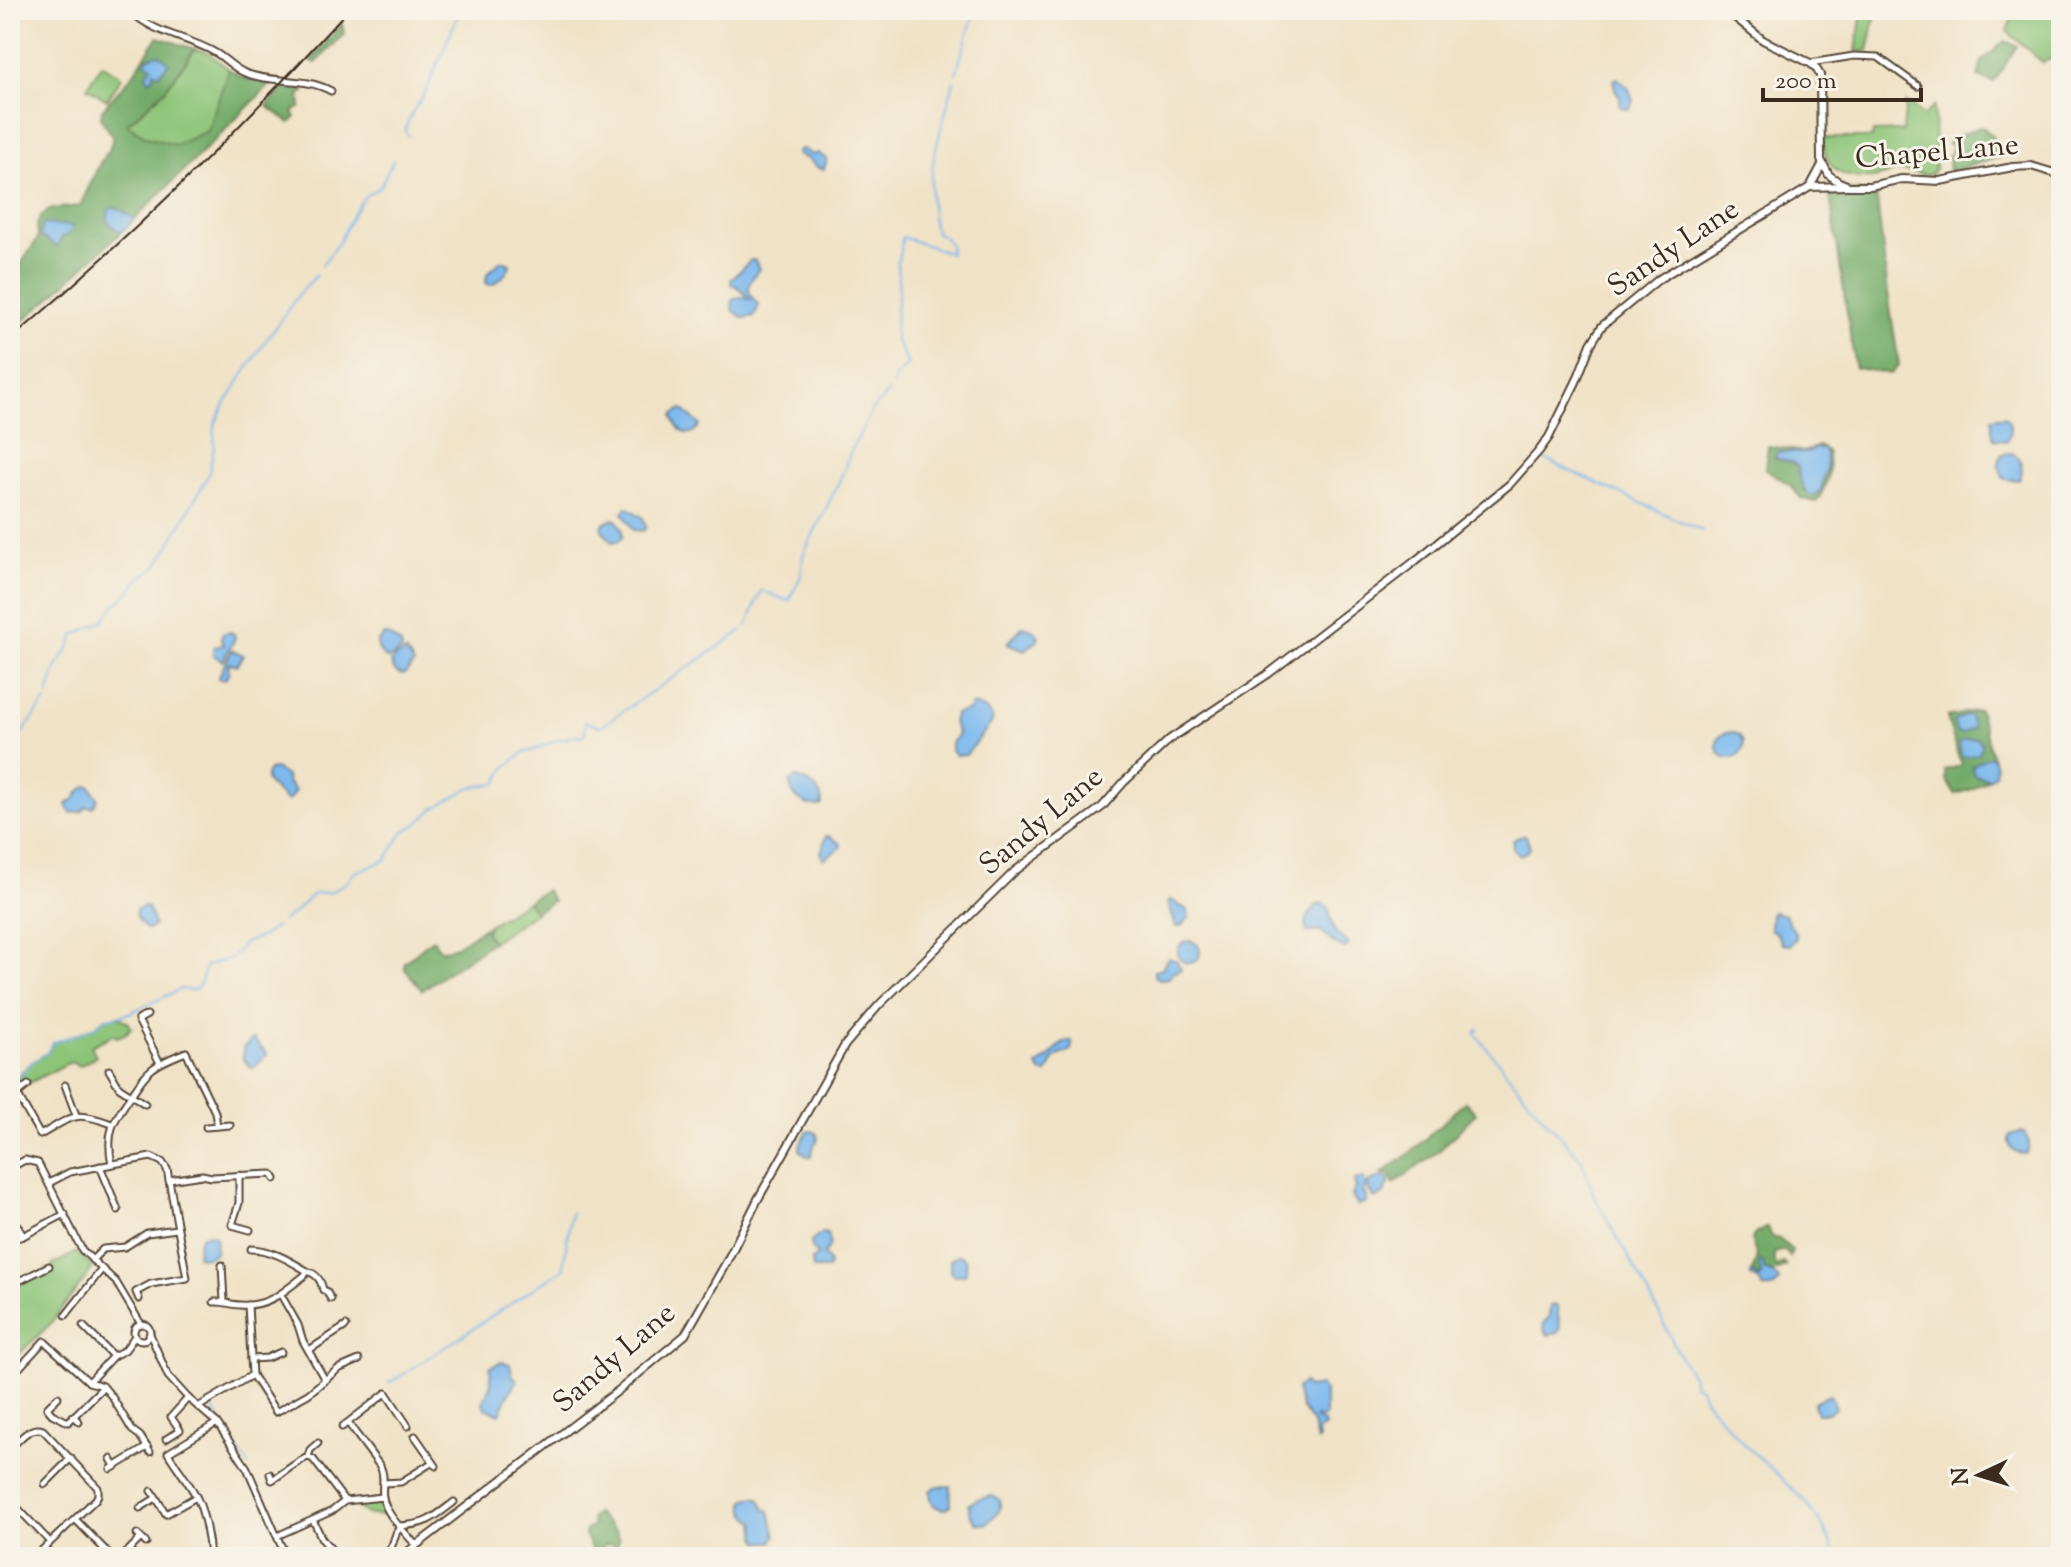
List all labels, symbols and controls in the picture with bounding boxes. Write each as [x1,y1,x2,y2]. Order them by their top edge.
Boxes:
scale bar [1763,52,1921,102]
text: 200 m [1775,65,1837,99]
street label: Chapel Lane [1853,124,2021,182]
street label: Sandy Lane [1600,189,1748,309]
street label: Sandy Lane [971,757,1113,887]
street label: Sandy Lane [544,1293,686,1425]
north arrow [1939,1435,2019,1515]
text: N [1945,1466,1979,1486]

